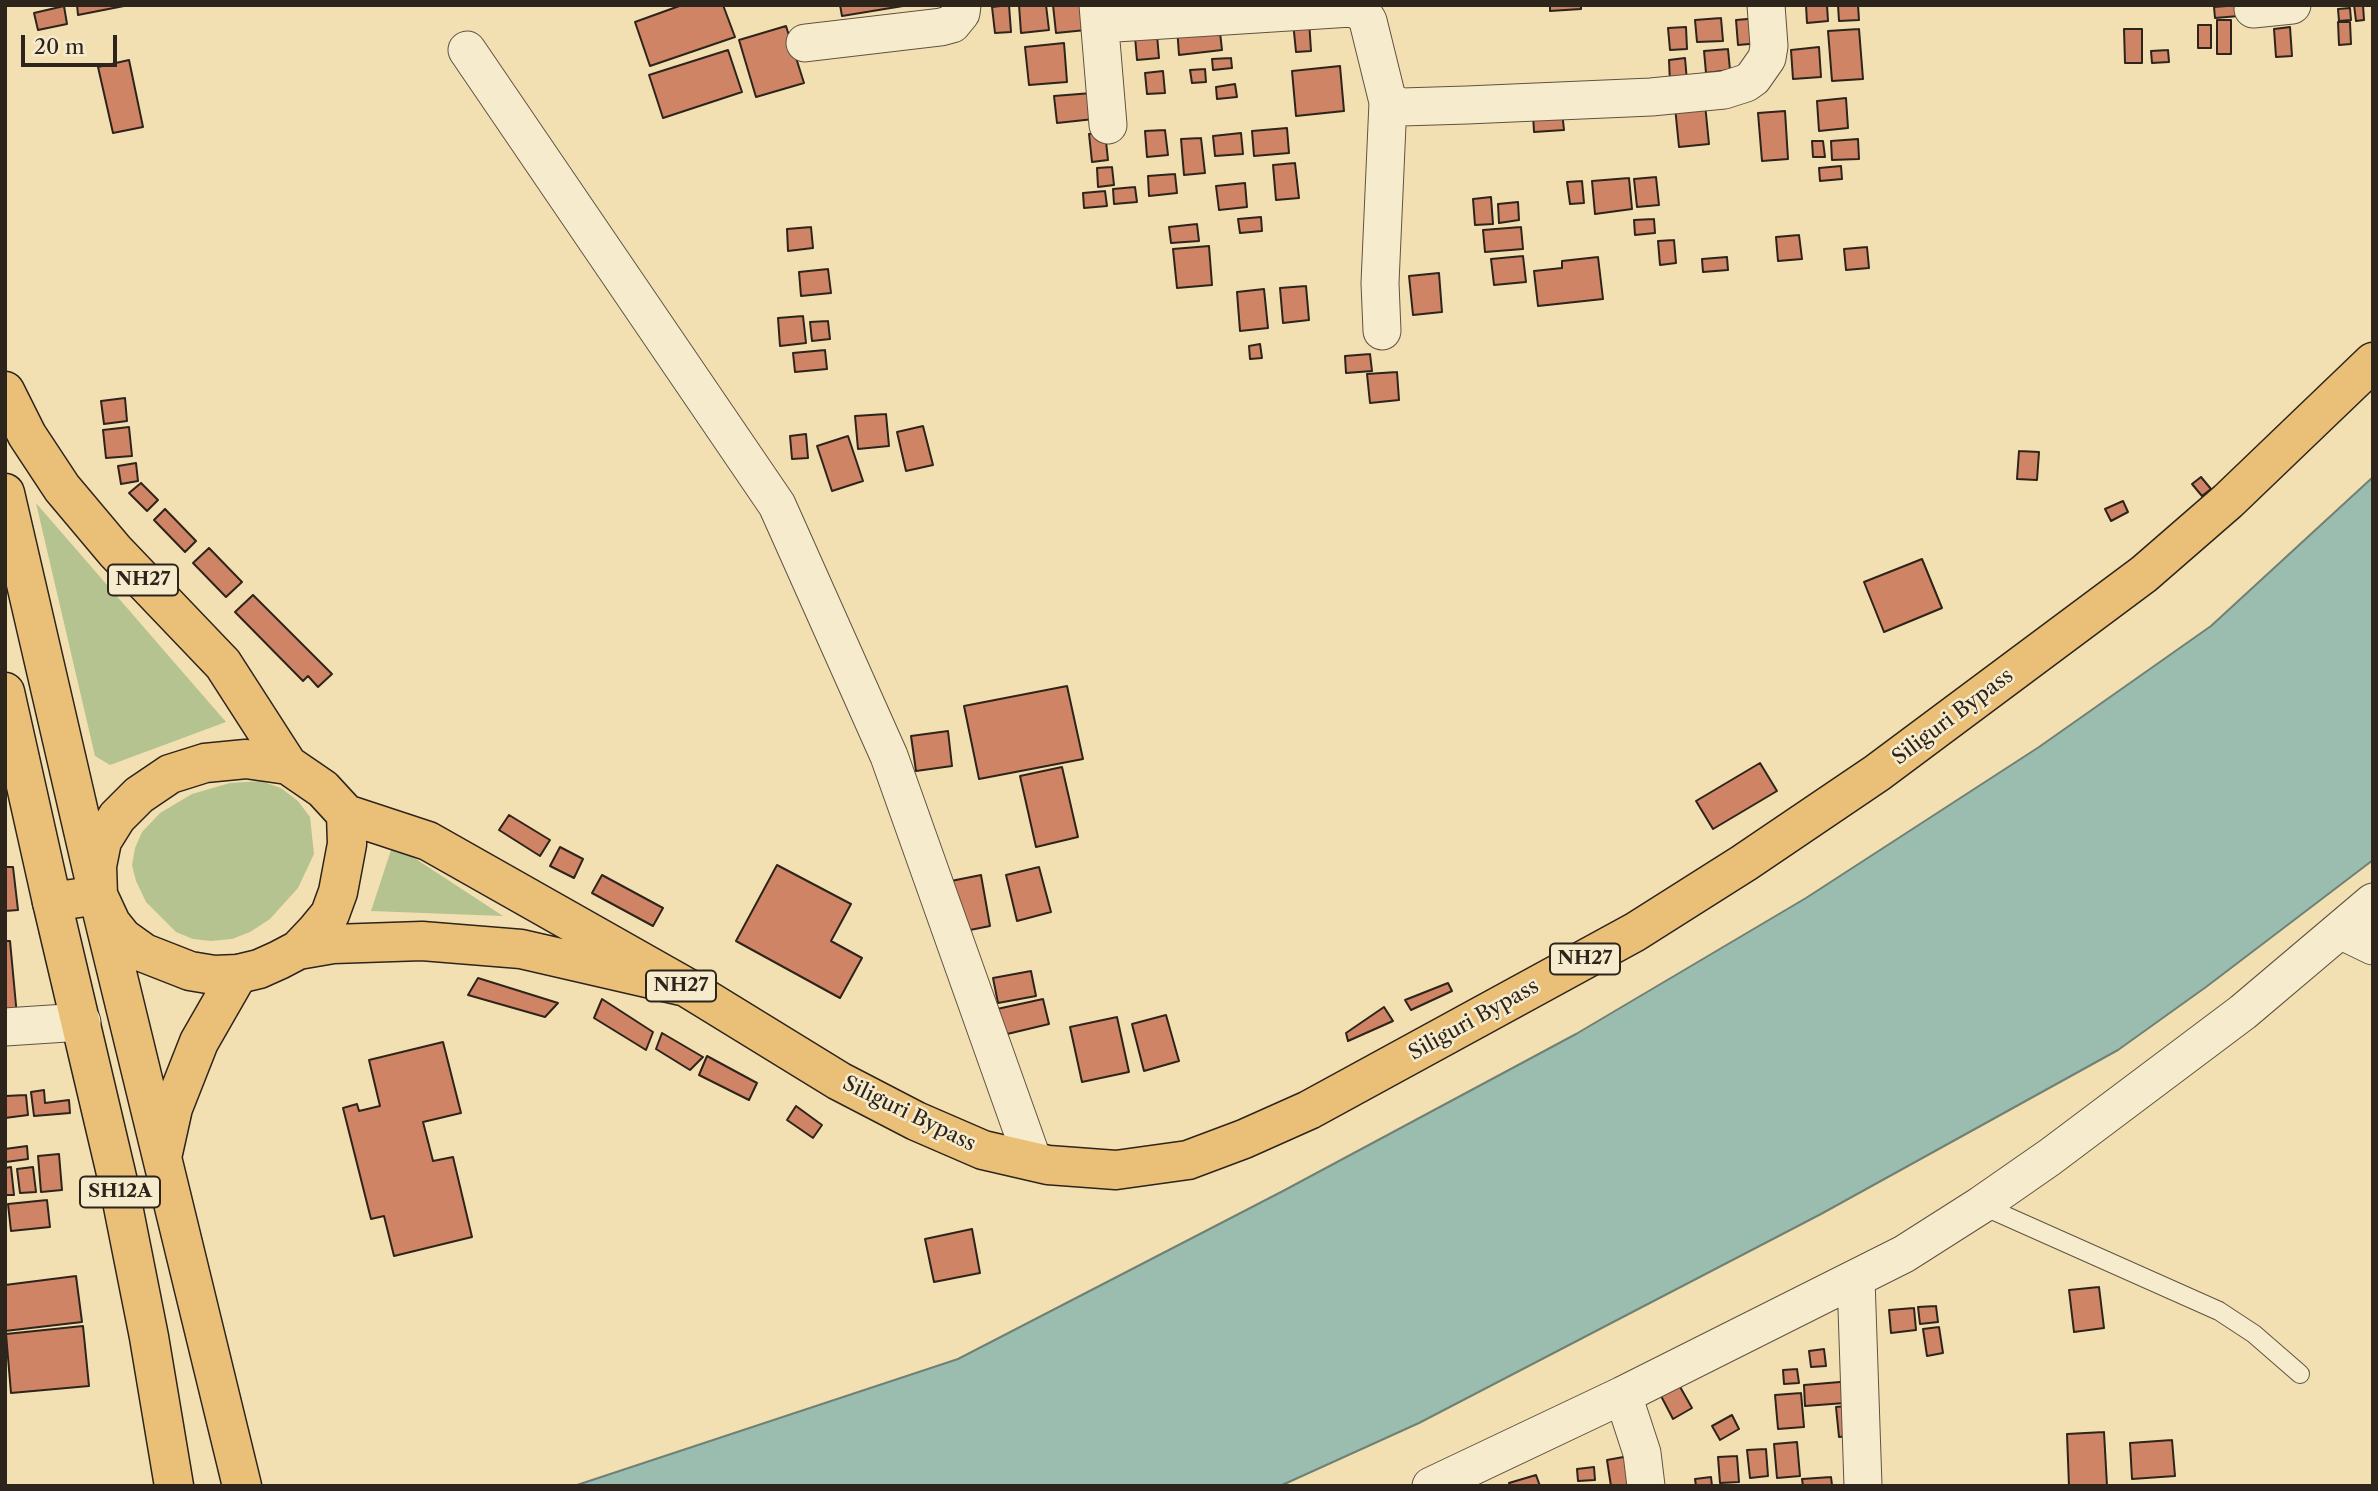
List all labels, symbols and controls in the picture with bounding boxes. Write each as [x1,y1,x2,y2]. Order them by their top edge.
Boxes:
scale bar [24,21,121,65]
text: 20 m [34,34,85,59]
road number: NH27 [108,565,178,596]
street label: Siliguri Bypass [1888,663,2018,771]
road number: NH27 [1550,944,1620,974]
road number: NH27 [646,970,716,1002]
street label: Siliguri Bypass [1405,974,1543,1066]
street label: Siliguri Bypass [838,1071,980,1157]
road number: SH12A [80,1176,160,1208]

